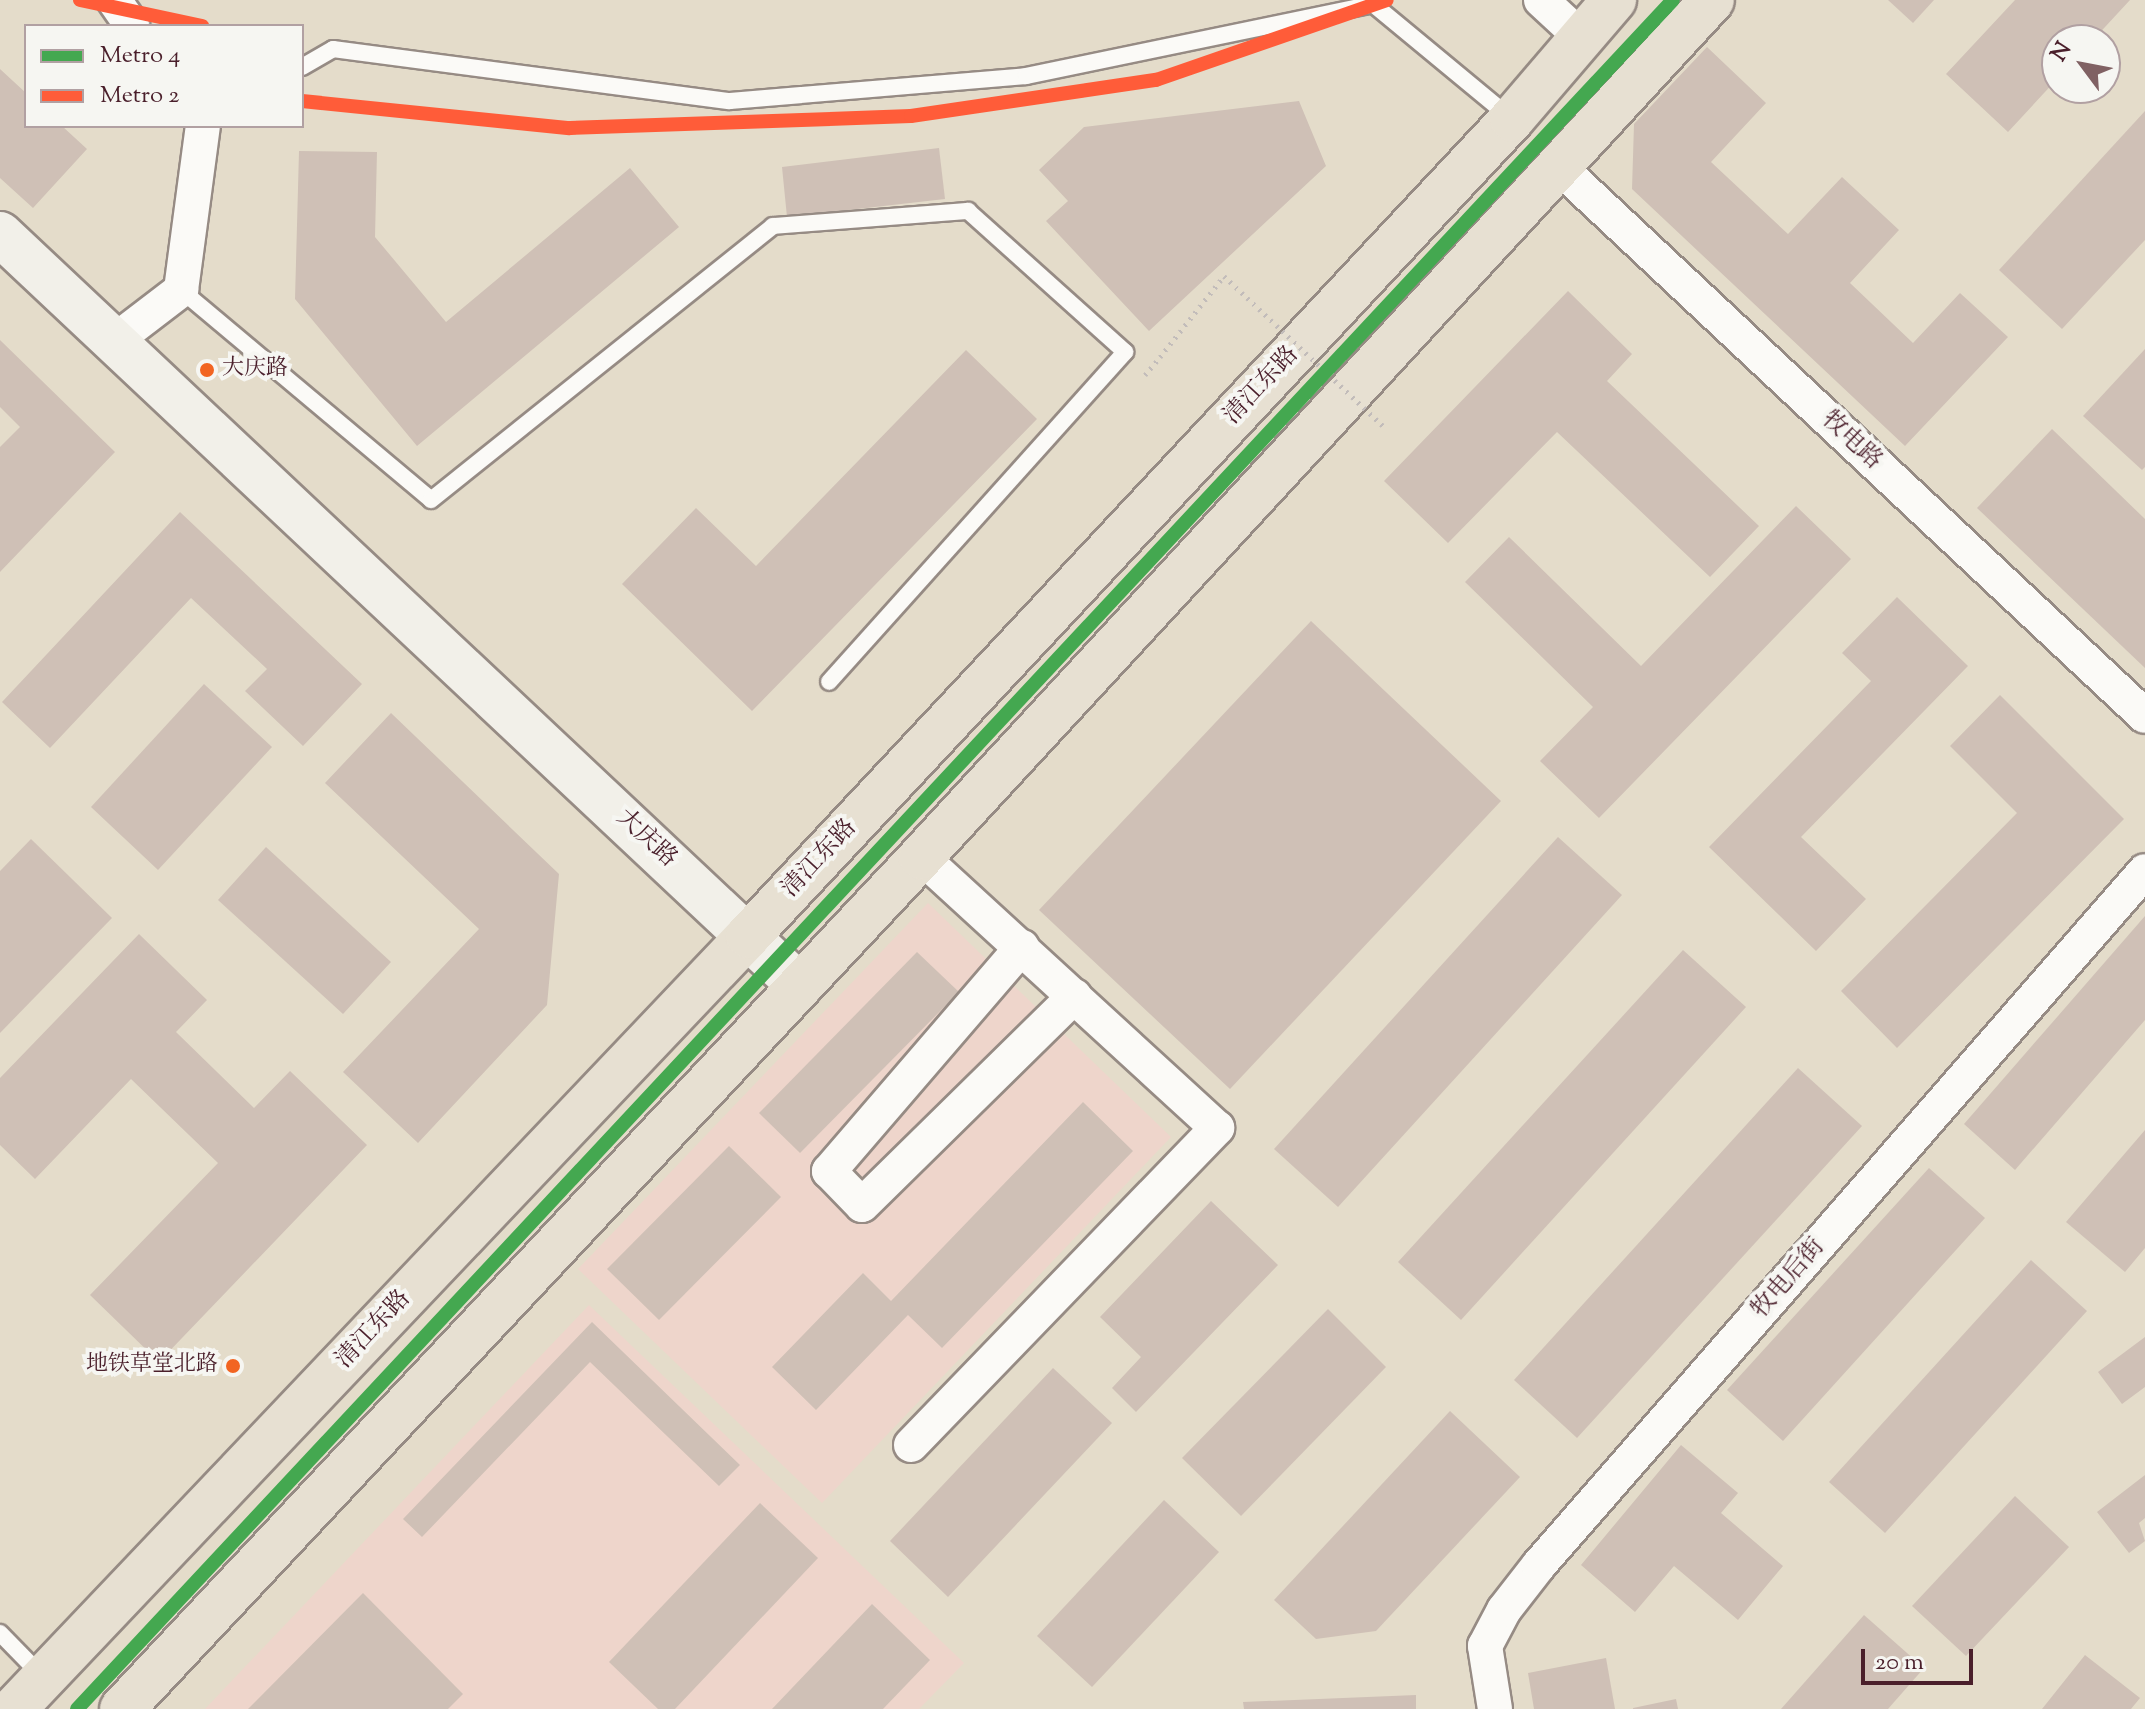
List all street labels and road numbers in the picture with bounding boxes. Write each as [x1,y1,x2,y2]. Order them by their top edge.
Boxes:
street label: 清江东路 [1219,341,1305,431]
street label: 牧电路 [1815,406,1887,476]
street label: 大庆路 [610,804,682,874]
street label: 清江东路 [777,814,863,904]
street label: 牧电后街 [1747,1233,1831,1325]
street label: 清江东路 [331,1285,417,1375]

